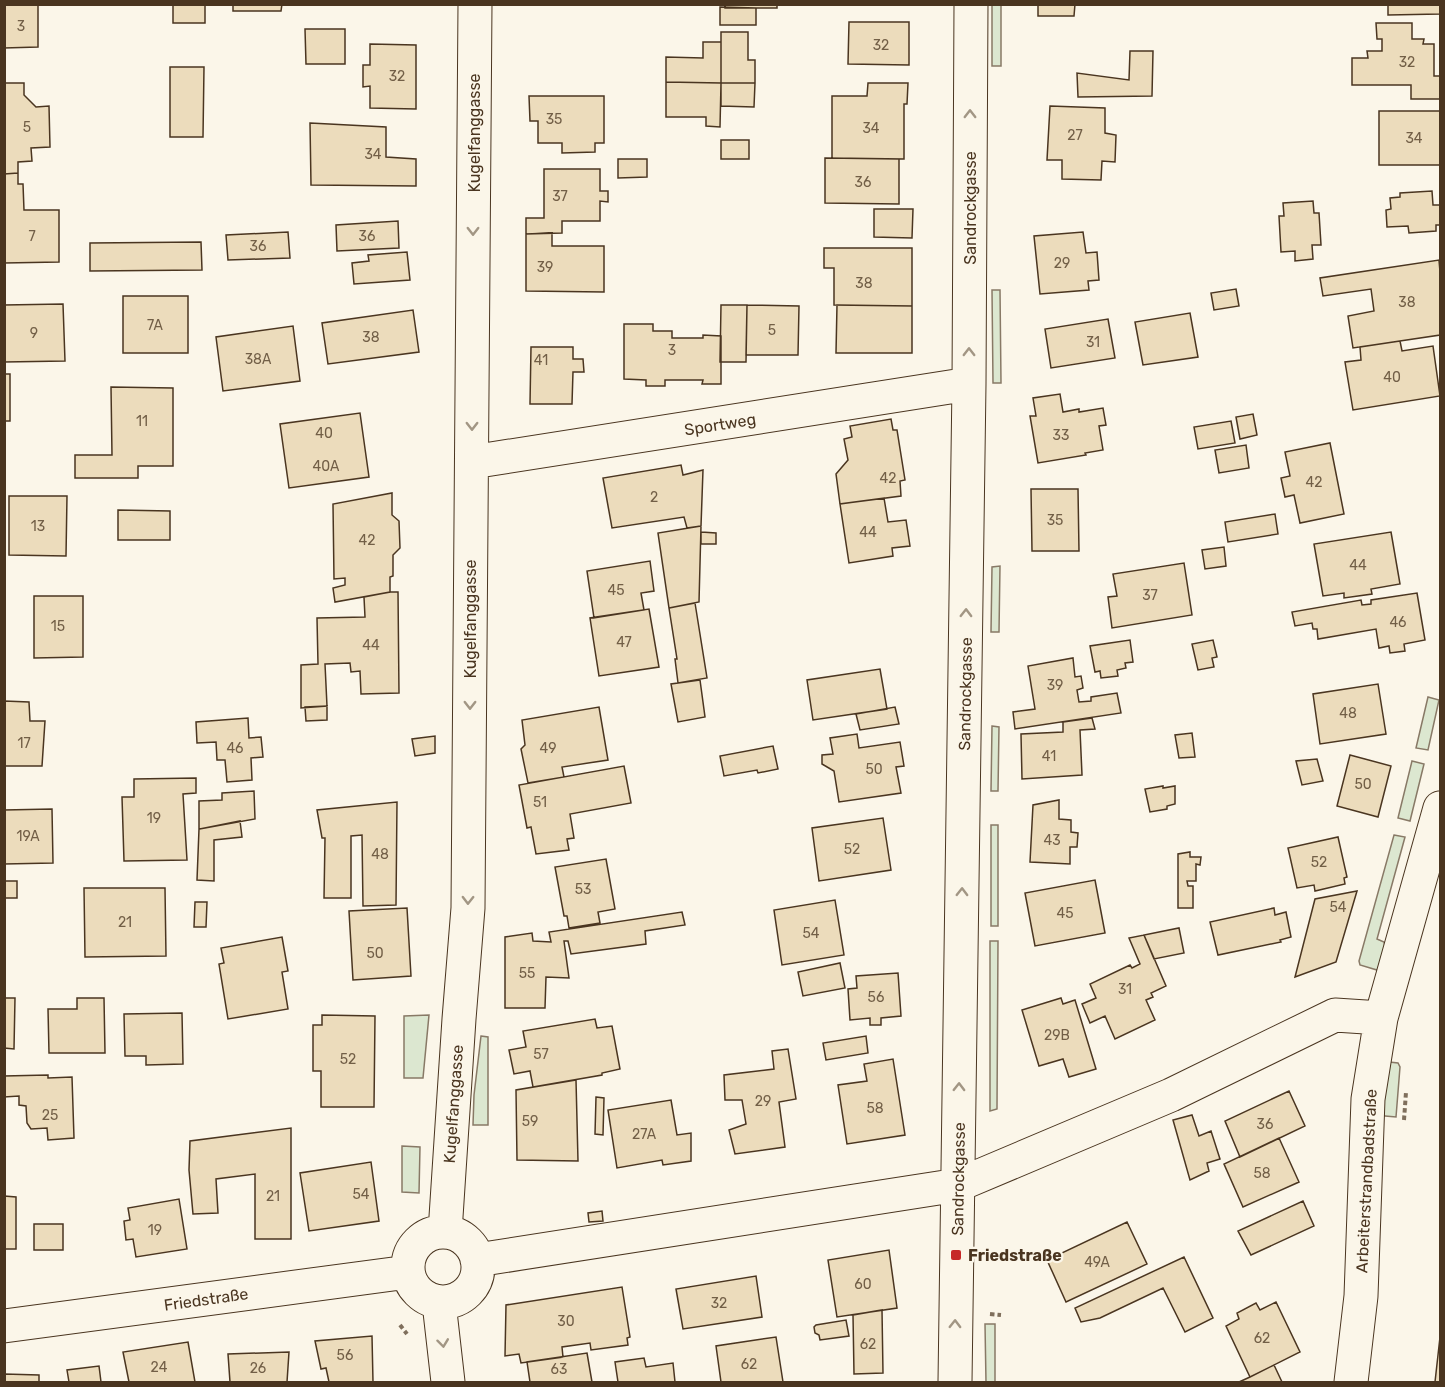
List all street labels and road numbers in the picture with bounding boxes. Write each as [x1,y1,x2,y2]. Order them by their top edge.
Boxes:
street label: Kugelfanggasse [465,73,484,193]
street label: Sandrockgasse [961,151,980,265]
street label: Sportweg [683,409,757,440]
street label: Kugelfanggasse [461,559,480,679]
street label: Sandrockgasse [955,637,976,751]
street label: Kugelfanggasse [440,1044,467,1164]
street label: Arbeiterstrandbadstraße [1352,1088,1381,1274]
street label: Sandrockgasse [948,1122,969,1236]
street label: Friedstraße [163,1284,250,1315]

